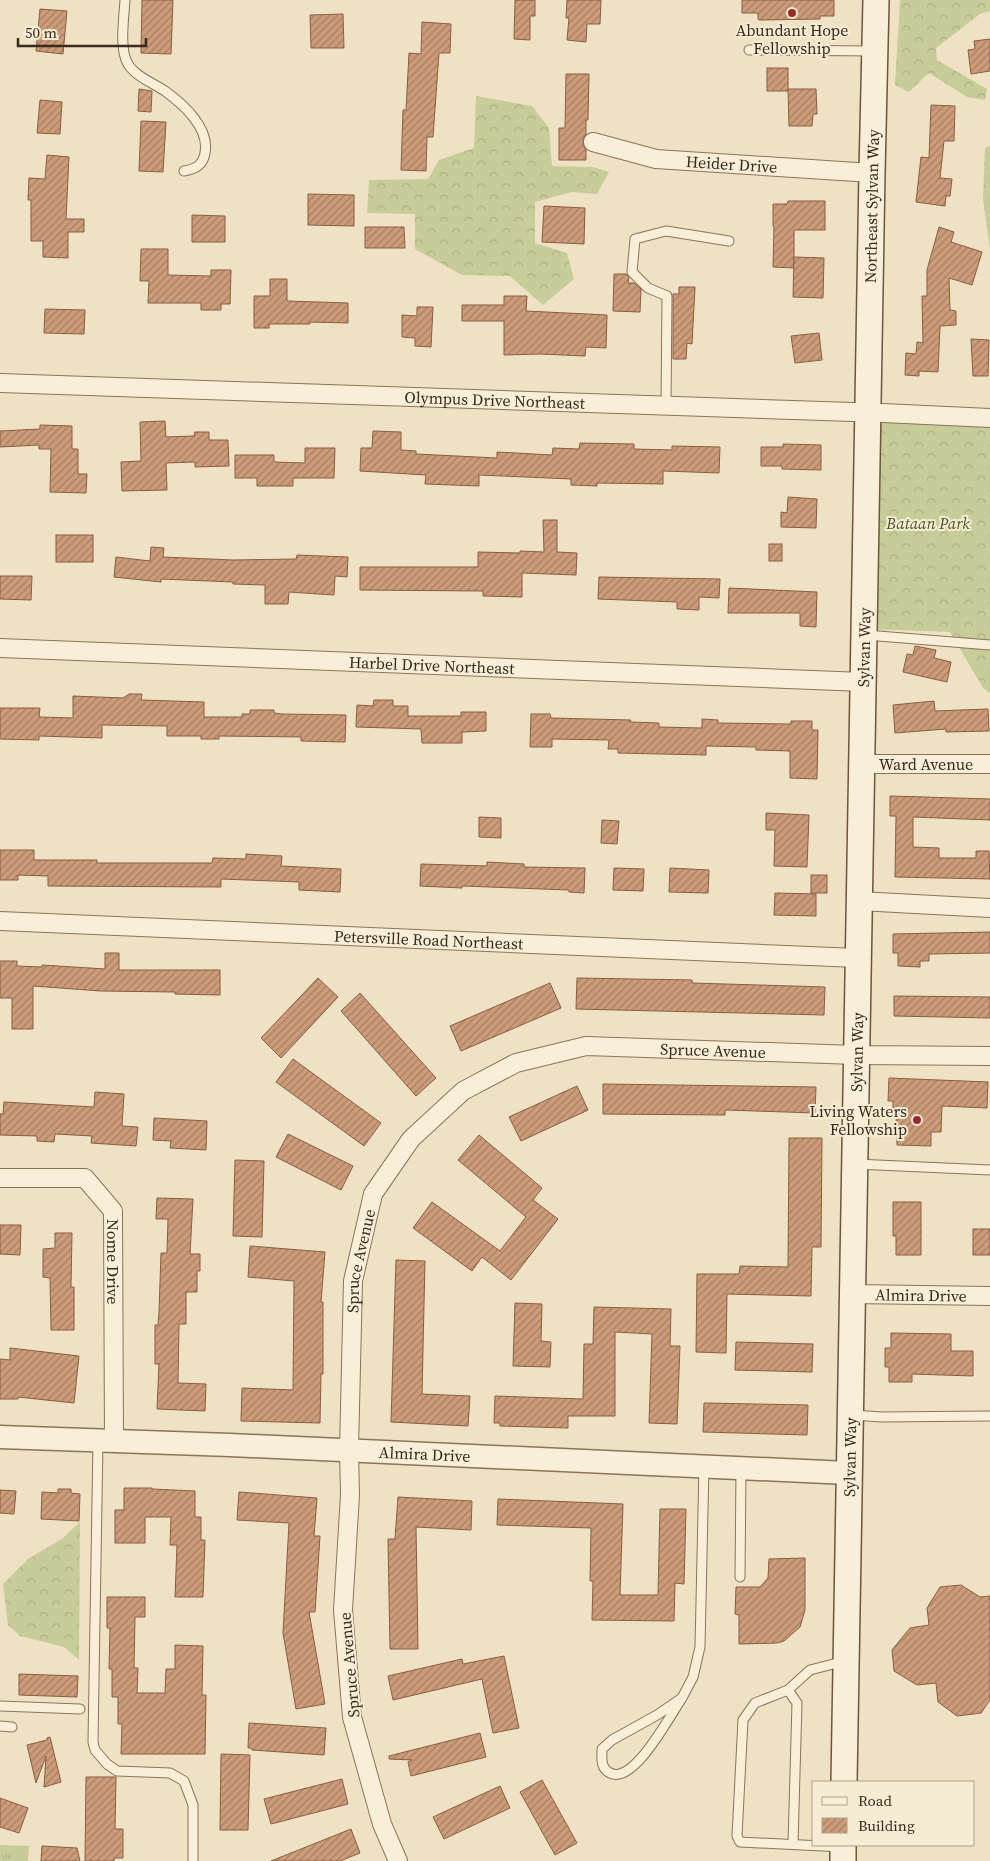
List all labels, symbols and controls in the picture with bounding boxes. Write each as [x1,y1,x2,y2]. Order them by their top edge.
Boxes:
marker: Abundant Hope Fellowship [786,7,798,19]
scale bar [18,15,145,47]
place label: Abundant Hope Fellowship [736,19,848,59]
text: 50 m [25,22,57,43]
street label: Northeast Sylvan Way [859,128,884,283]
street label: Heider Drive [685,150,778,178]
street label: Olympus Drive Northeast [404,386,586,414]
park label: Bataan Park [885,512,970,534]
street label: Sylvan Way [852,606,875,687]
street label: Harbel Drive Northeast [348,651,516,679]
street label: Ward Avenue [879,753,973,775]
street label: Petersville Road Northeast [334,924,524,955]
street label: Sylvan Way [845,1011,868,1092]
street label: Spruce Avenue [660,1037,766,1063]
place label: Living Waters Fellowship [810,1100,907,1140]
marker: Living Waters Fellowship [911,1114,923,1126]
street label: Spruce Avenue [341,1207,380,1313]
street label: Nome Drive [102,1219,124,1304]
street label: Almira Drive [875,1283,967,1307]
street label: Sylvan Way [838,1416,861,1497]
street label: Almira Drive [378,1441,471,1467]
street label: Spruce Avenue [333,1611,365,1719]
legend [812,1781,975,1846]
text: Road [858,1790,892,1811]
text: Building [858,1815,915,1836]

